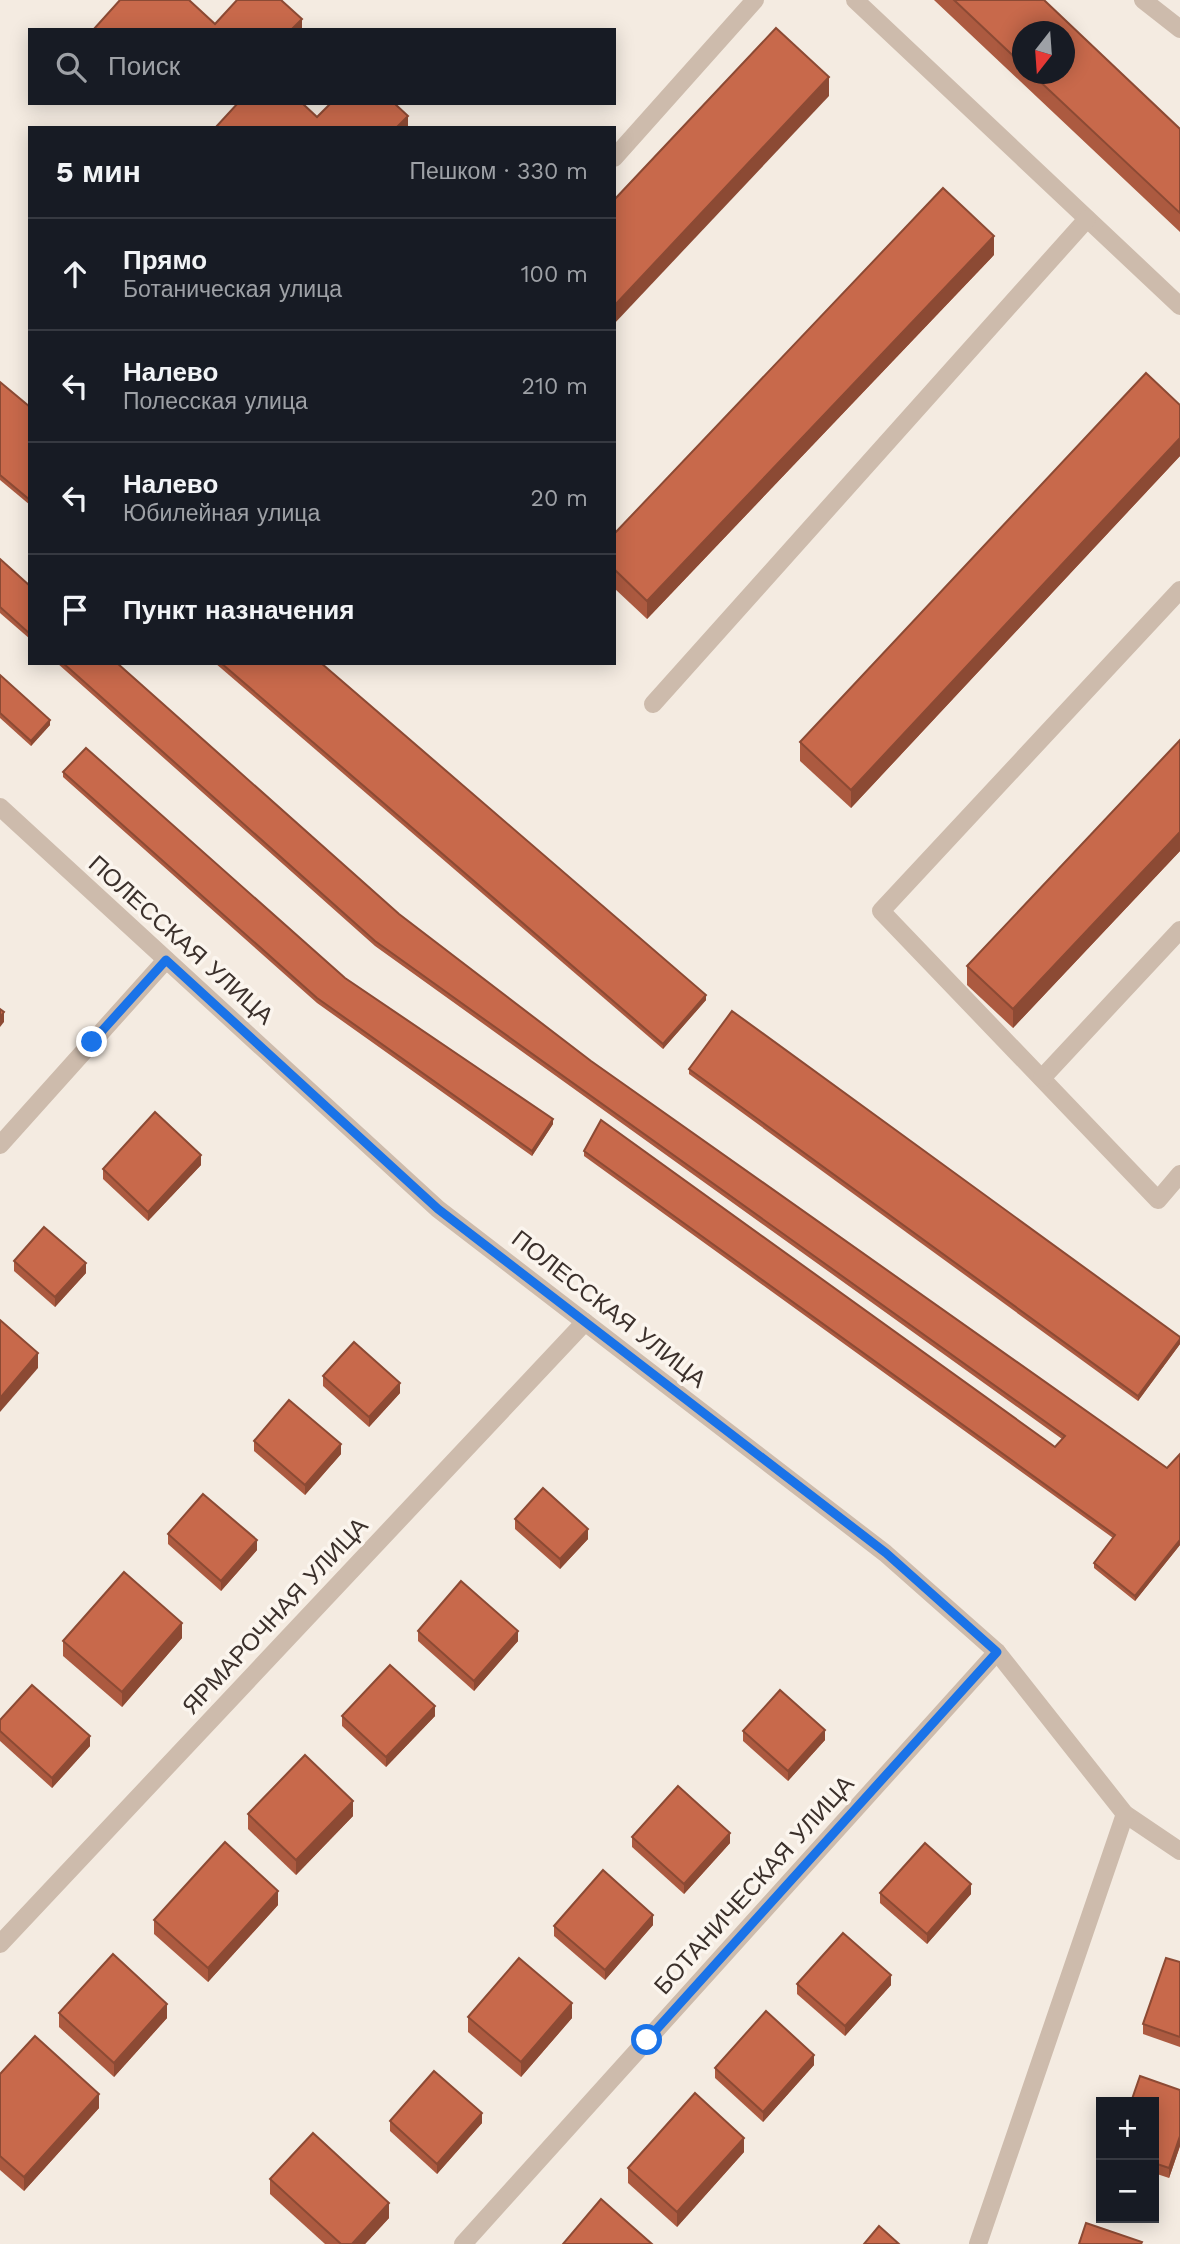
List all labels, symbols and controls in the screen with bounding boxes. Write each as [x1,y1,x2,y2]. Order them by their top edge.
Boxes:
north arrow [1012,21,1075,84]
search box [28,28,616,105]
icon: search [52,48,90,86]
text: Поиск [108,51,180,81]
text: 5 мин [56,154,141,189]
text: Пешком · 330 m [410,158,588,185]
text: Прямо [123,245,207,275]
icon: ahead [56,255,94,293]
text: 100 m [521,261,588,288]
text: Ботаническая улица [123,276,342,303]
text: Налево [123,357,218,387]
icon: left [56,367,94,405]
text: 210 m [522,373,588,400]
text: Полесская улица [123,388,308,415]
text: Налево [123,469,218,499]
icon: left [56,479,94,517]
text: 20 m [531,485,588,512]
text: Юбилейная улица [123,500,320,527]
icon: arrive [56,591,94,629]
text: Пункт назначения [123,595,354,625]
street label: ПОЛЕССКАЯ УЛИЦА [83,850,279,1030]
route end [76,1026,107,1057]
street label: ПОЛЕССКАЯ УЛИЦА [506,1224,712,1394]
street label: ЯРМАРОЧНАЯ УЛИЦА [177,1512,373,1720]
street label: БОТАНИЧЕСКАЯ УЛИЦА [648,1770,860,2000]
route start [631,2024,662,2055]
map controls [1096,2097,1159,2223]
button: + [1096,2097,1159,2160]
button: − [1096,2160,1159,2223]

